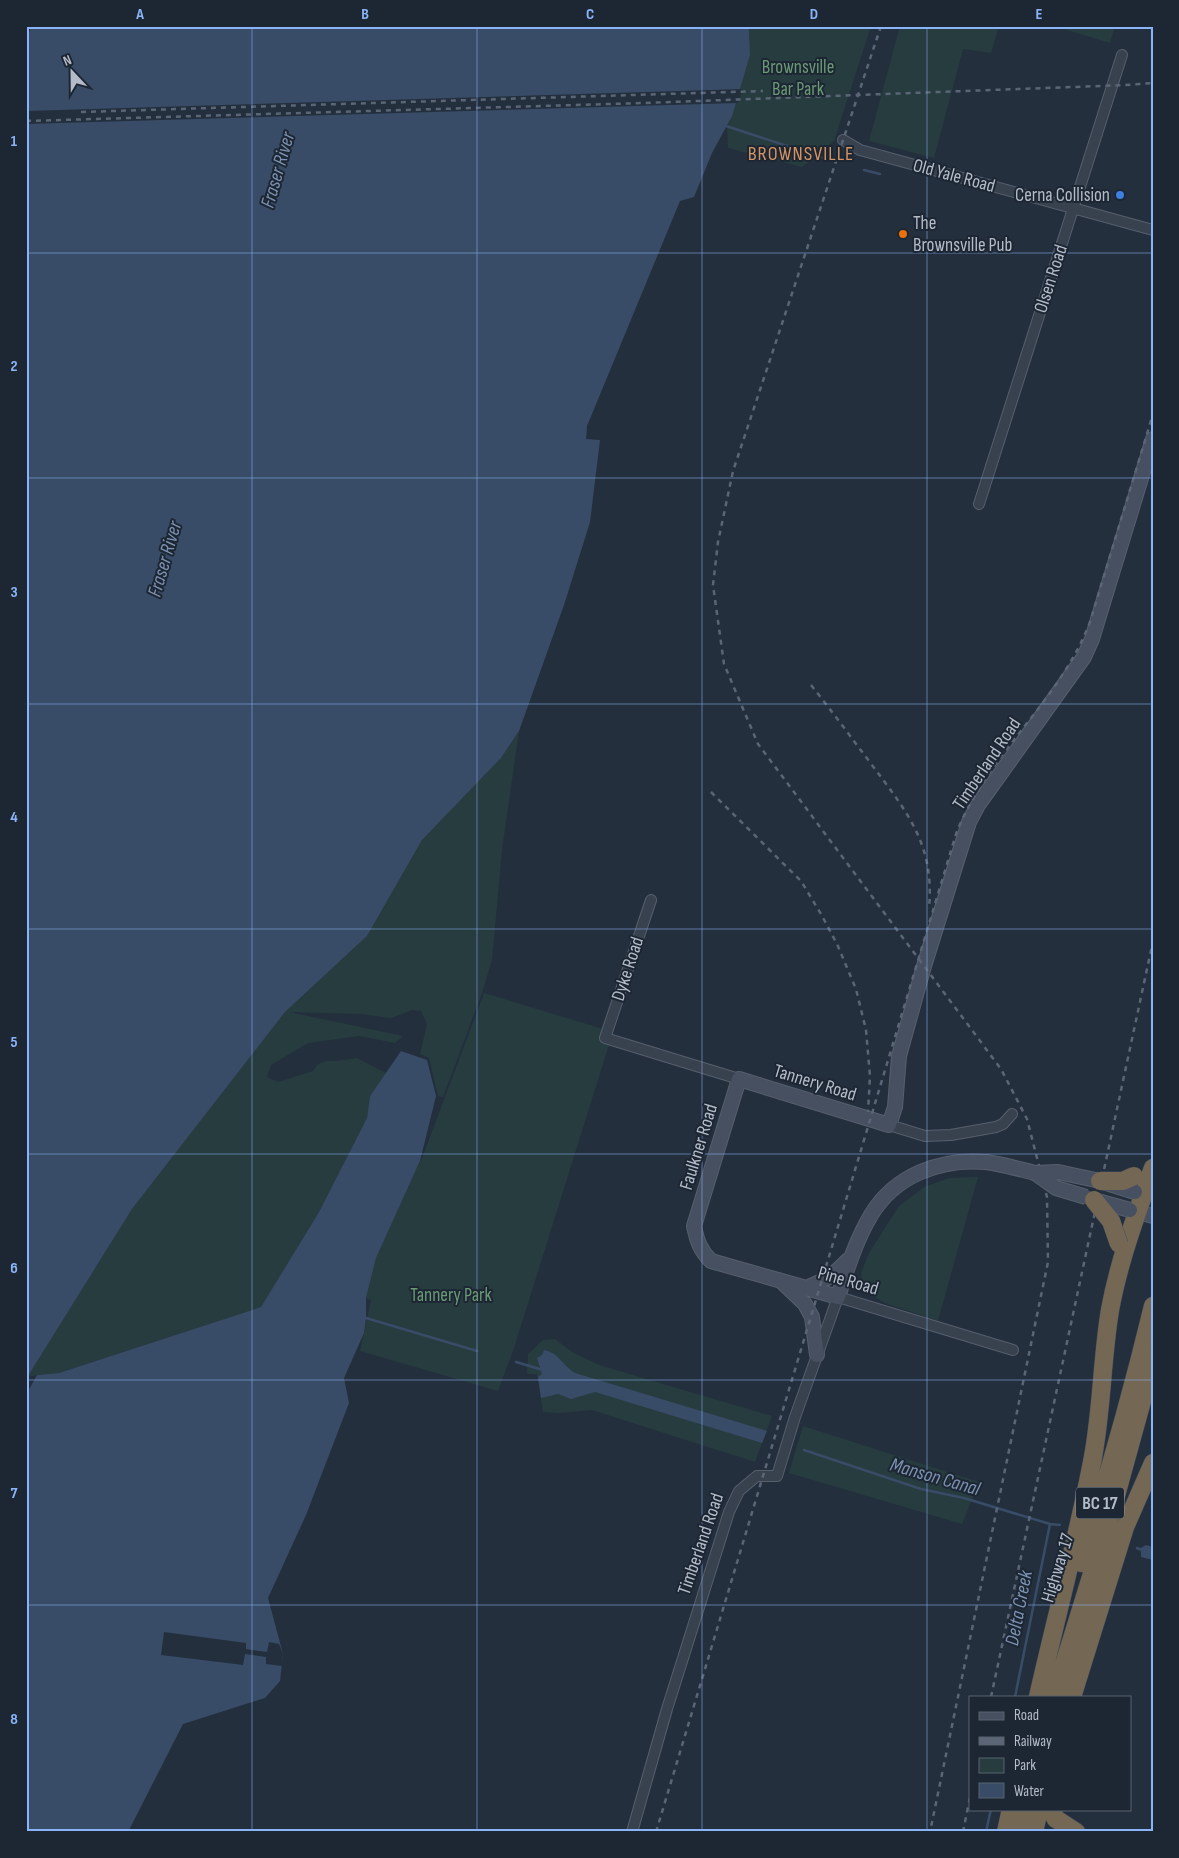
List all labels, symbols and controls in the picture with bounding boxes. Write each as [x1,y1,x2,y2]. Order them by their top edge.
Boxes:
text: A [135,5,144,24]
text: B [361,5,369,24]
text: C [586,5,594,24]
text: D [810,5,818,24]
text: E [1036,5,1043,24]
north arrow [48,48,98,98]
text: N [61,51,74,70]
park label: Brownsville Bar Park [762,56,834,101]
water label: Fraser River [256,128,301,211]
text: 1 [11,132,18,151]
district label: BROWNSVILLE [748,142,854,166]
street label: Old Yale Road [910,154,998,198]
place label: Cerna Collision [1015,184,1110,207]
marker: Cerna Collision [1114,189,1126,201]
place label: The Brownsville Pub [913,212,1012,257]
marker: The Brownsville Pub [897,228,909,240]
street label: Olsen Road [1029,242,1073,316]
text: 2 [10,357,18,376]
water label: Fraser River [143,517,188,600]
text: 3 [10,583,18,602]
street label: Timberland Road [948,714,1026,814]
text: 4 [10,808,18,827]
street label: Dyke Road [607,934,649,1004]
text: 5 [10,1033,18,1052]
street label: Tannery Road [771,1060,859,1106]
street label: Faulkner Road [675,1101,723,1193]
text: 6 [10,1259,18,1278]
street label: Pine Road [815,1261,881,1301]
park label: Tannery Park [410,1284,492,1307]
water label: Manson Canal [887,1453,984,1502]
text: 7 [11,1484,18,1503]
road number: BC 17 [1076,1488,1124,1519]
street label: Timberland Road [673,1490,729,1598]
street label: Highway 17 [1037,1530,1080,1605]
water label: Delta Creek [1000,1568,1038,1648]
legend [969,1696,1132,1810]
text: Road [1014,1706,1039,1725]
text: 8 [10,1710,18,1729]
text: Railway [1014,1732,1052,1751]
text: Park [1014,1756,1036,1775]
text: Water [1014,1782,1045,1801]

